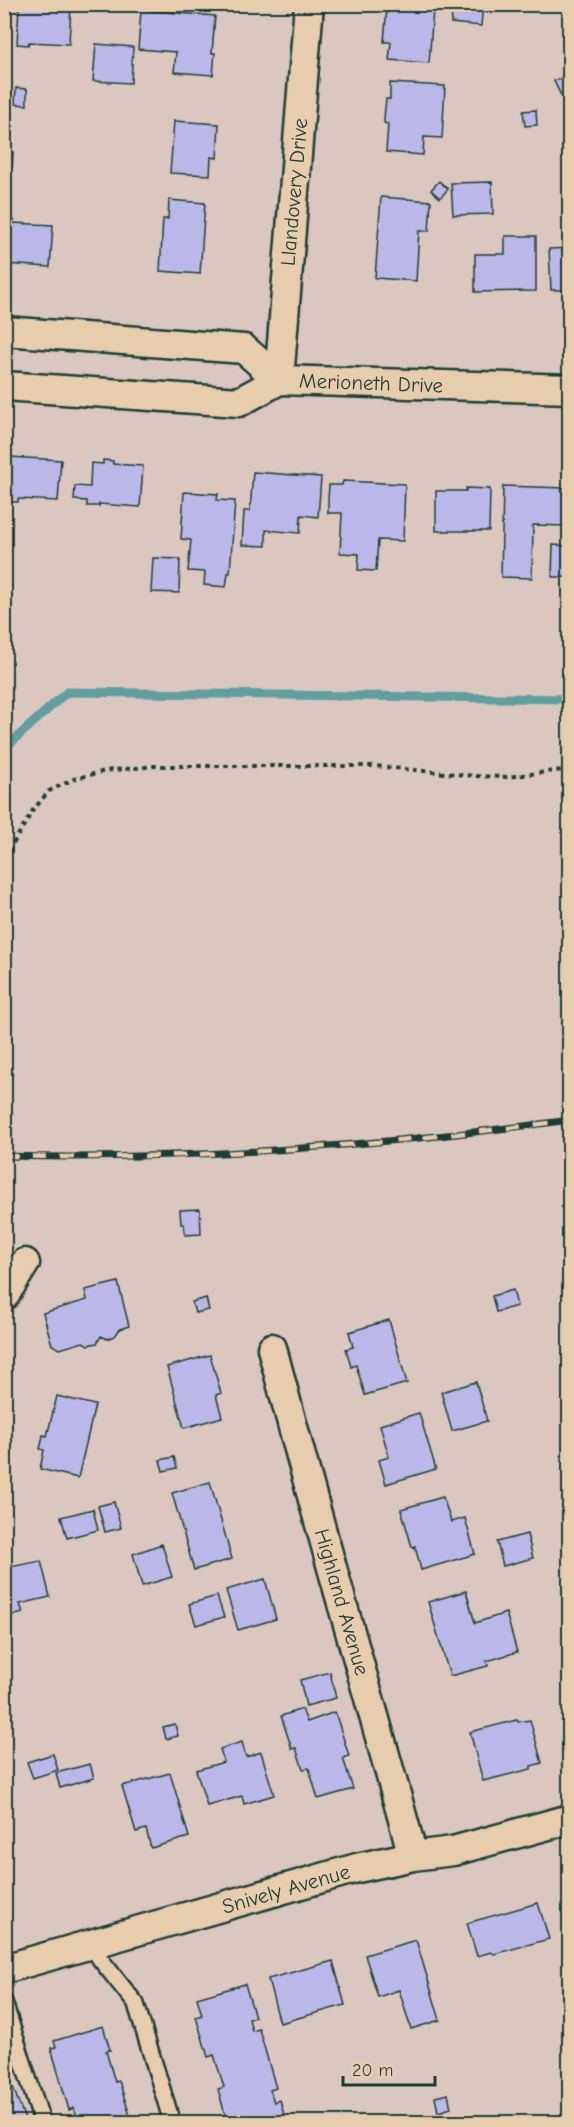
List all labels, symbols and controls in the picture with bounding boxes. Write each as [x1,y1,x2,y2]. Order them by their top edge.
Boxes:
street label: Llandovery Drive [276,117,312,267]
street label: Merioneth Drive [299,368,443,398]
street label: Highland Avenue [310,1526,374,1678]
street label: Snively Avenue [219,1859,353,1919]
scale bar [343,2049,434,2087]
text: 20 m [352,2060,393,2081]

